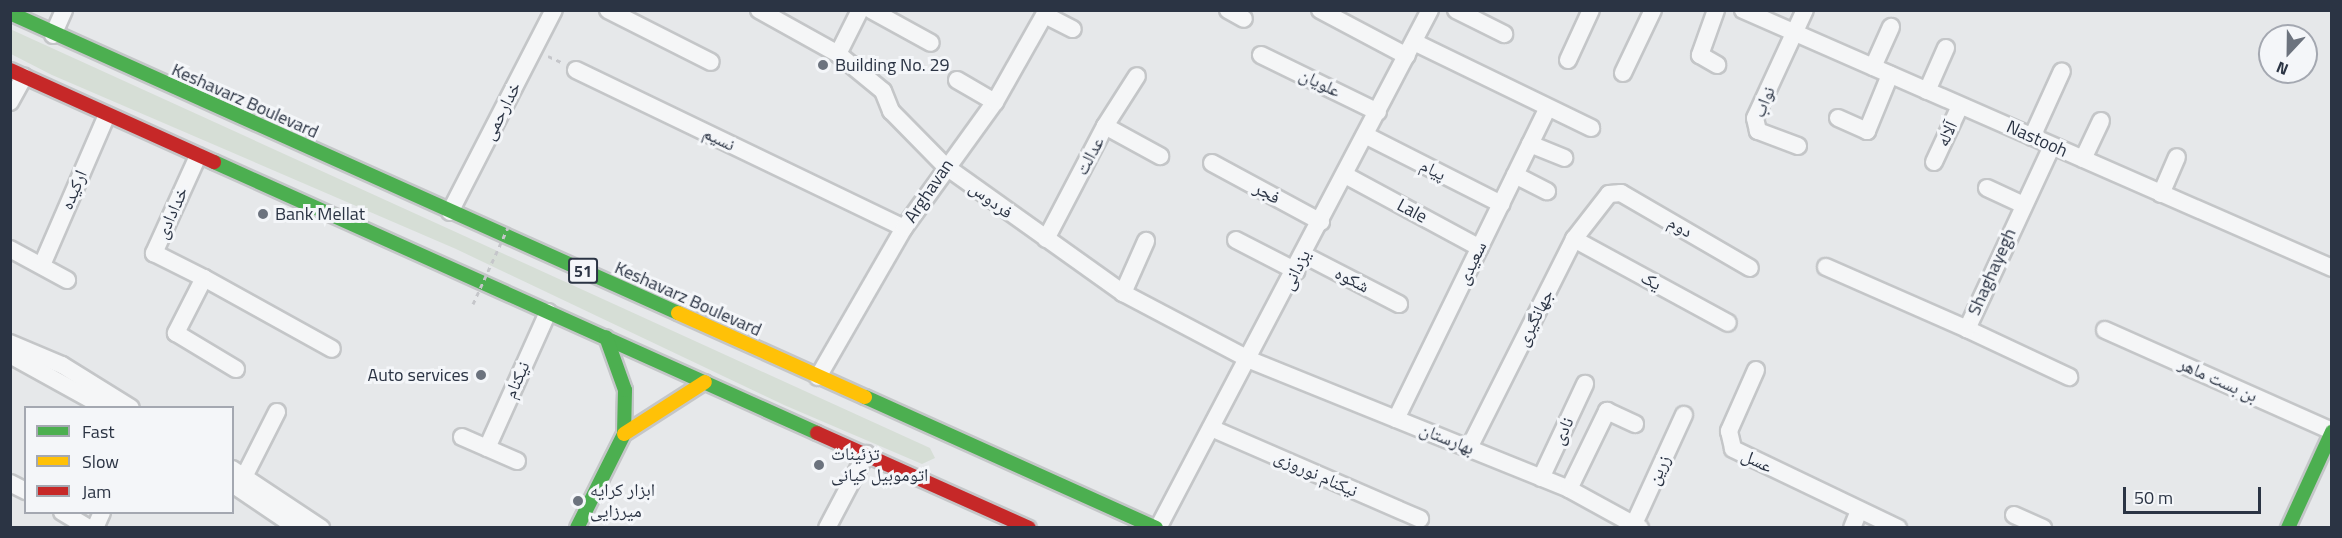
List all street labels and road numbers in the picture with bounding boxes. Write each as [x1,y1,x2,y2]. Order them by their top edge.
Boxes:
street label: Keshavarz Boulevard [168,59,322,143]
street label: علویان [1296,64,1344,102]
street label: خدارحمی [478,78,526,144]
street label: نواب [1748,83,1780,121]
street label: Nastooh [2003,116,2071,162]
street label: آلاله [1932,118,1962,150]
street label: نسیم [699,122,739,156]
street label: عدالت [1071,133,1109,179]
street label: پیام [1417,154,1449,186]
street label: Arghavan [900,155,958,227]
street label: ارکیده [56,167,92,213]
street label: فردوس [965,177,1017,223]
street label: فجر [1250,177,1284,209]
street label: خدادادی [151,184,193,242]
street label: Lale [1393,194,1431,228]
street label: دوم [1664,211,1696,243]
street label: Shaghayegh [1963,225,2021,319]
street label: سعیدی [1452,238,1492,288]
street label: یزدانی [1277,246,1315,294]
street label: Keshavarz Boulevard [611,257,765,341]
road number: 51 [568,258,598,284]
street label: شکوه [1331,262,1373,298]
street label: یک [1637,267,1665,295]
street label: جهانگیری [1512,286,1558,350]
street label: بن بست ماهر [2175,353,2261,407]
street label: نیکنام [499,358,535,402]
street label: نادی [1547,414,1579,448]
street label: بهارستان [1417,418,1477,460]
street label: عسل [1738,444,1776,478]
street label: نیکنام نوروزی [1271,446,1361,502]
street label: زرین [1643,452,1675,488]

